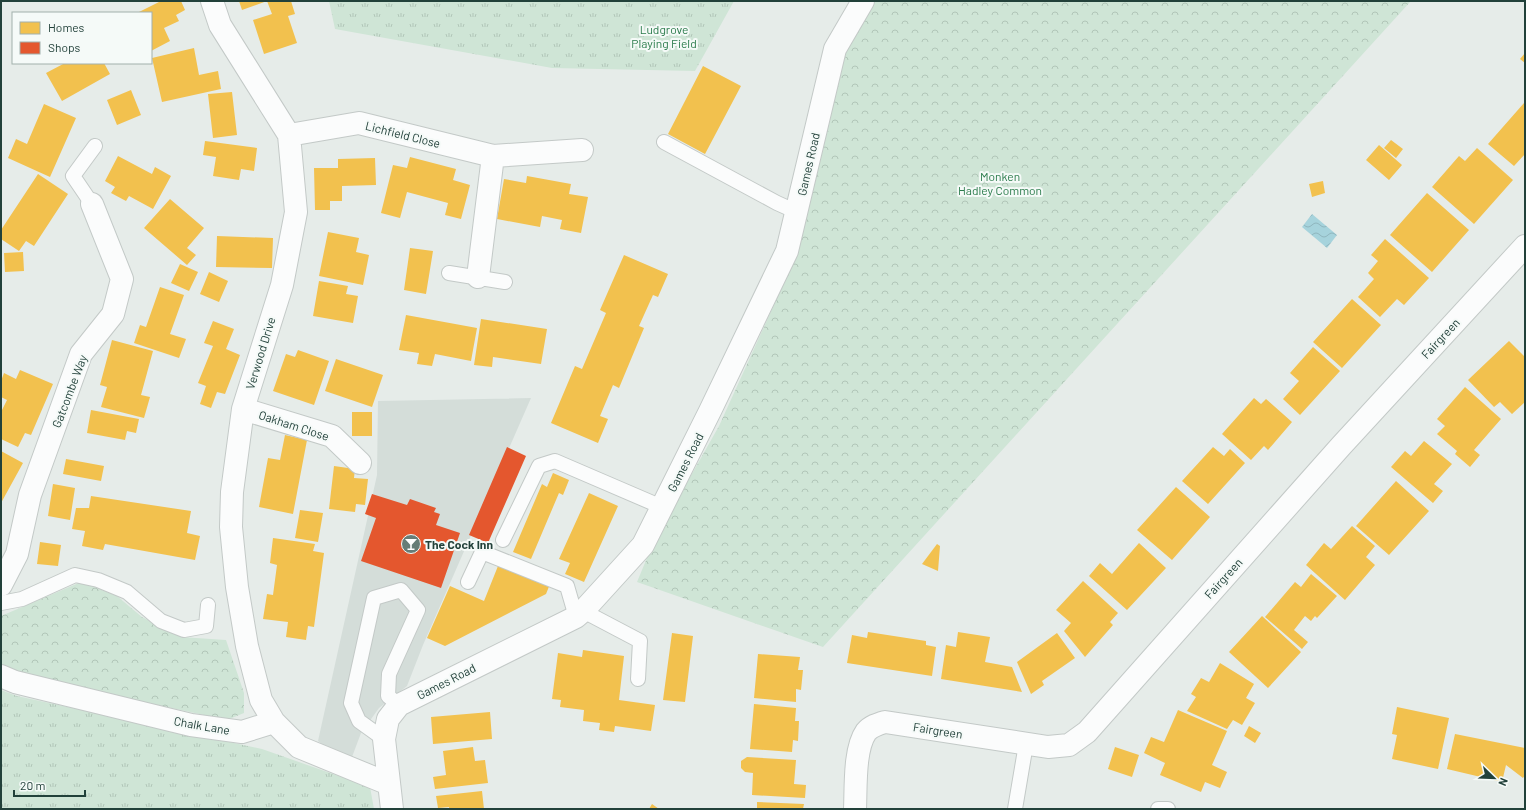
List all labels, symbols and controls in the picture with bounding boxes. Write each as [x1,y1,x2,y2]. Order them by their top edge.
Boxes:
legend [12,12,152,64]
text: Homes [48,20,85,34]
park label: Ludgrove Playing Field [631,22,697,50]
text: Shops [48,40,81,54]
street label: Lichfield Close [364,118,442,150]
street label: Games Road [794,131,822,197]
park label: Monken Hadley Common [958,169,1042,197]
street label: Verwood Drive [242,315,278,391]
street label: Fairgreen [1418,315,1462,361]
street label: Gatcombe Way [49,352,90,429]
street label: Oakham Close [257,407,331,443]
street label: Games Road [664,430,706,494]
bar icon: The Cock Inn [400,533,422,555]
place label: The Cock Inn [425,537,493,551]
street label: Fairgreen [1201,555,1245,601]
street label: Games Road [414,660,478,702]
street label: Chalk Lane [173,713,231,737]
street label: Fairgreen [912,719,964,741]
north arrow [1474,758,1514,798]
scale bar [14,772,85,798]
text: N [1496,776,1511,788]
text: 20 m [20,778,46,792]

